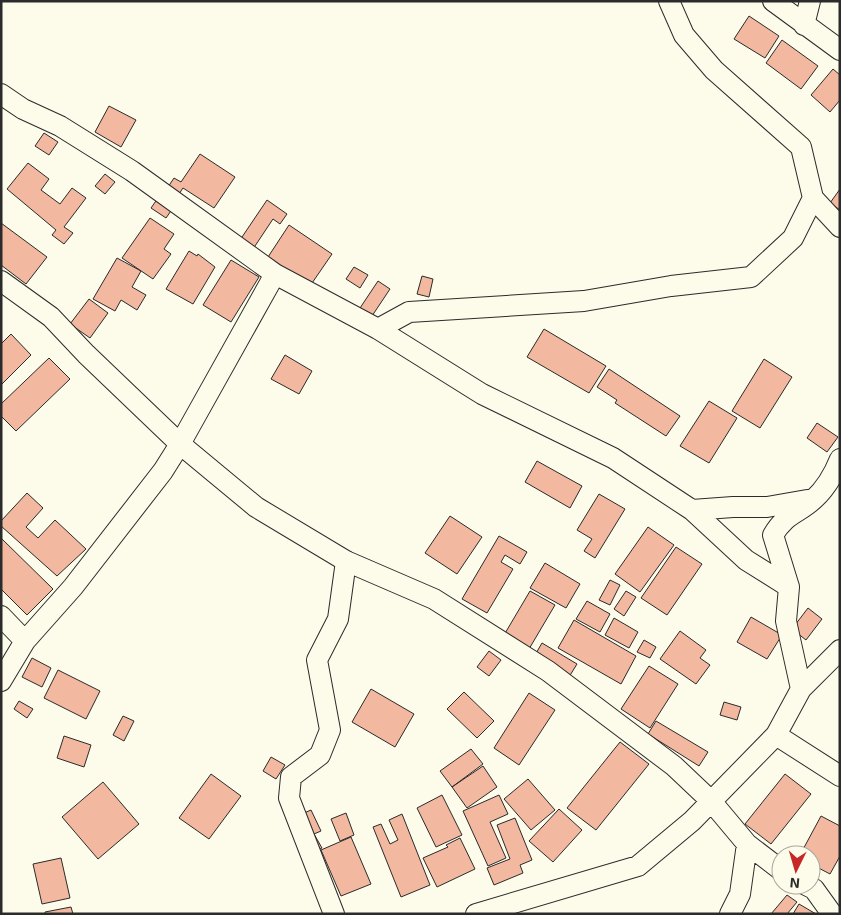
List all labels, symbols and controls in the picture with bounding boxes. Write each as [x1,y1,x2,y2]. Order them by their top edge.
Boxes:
north arrow [771,845,821,895]
text: N [789,875,801,892]

